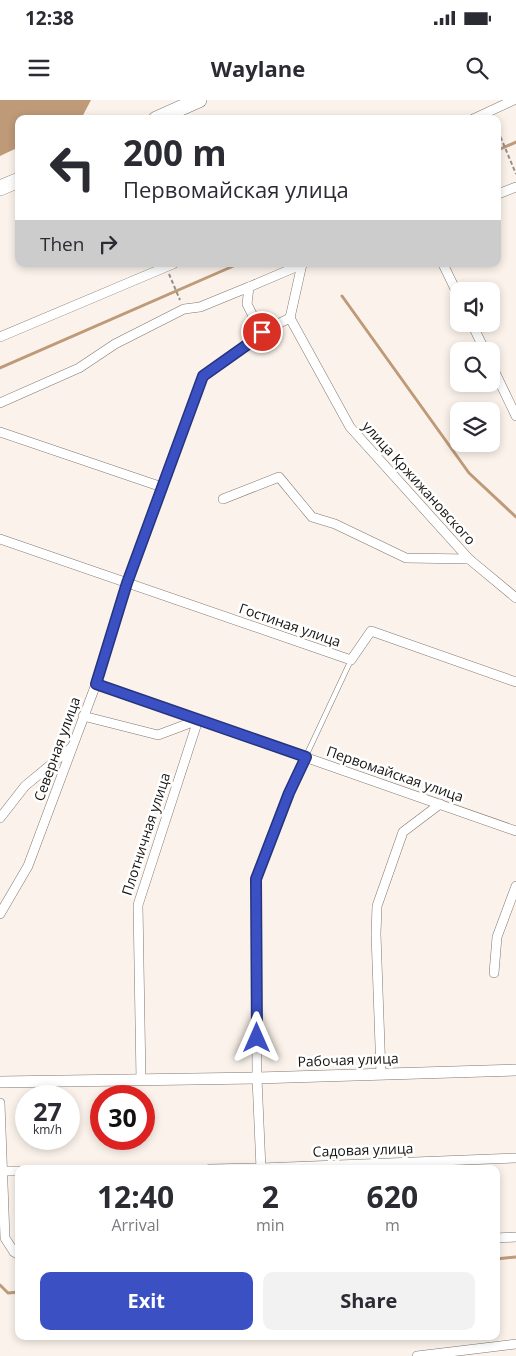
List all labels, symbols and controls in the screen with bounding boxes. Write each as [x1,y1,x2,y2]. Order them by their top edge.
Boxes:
text: 12:38 [25,5,74,31]
text: Waylane [211,53,305,83]
icon: menu [25,54,53,82]
icon: search [463,54,491,82]
text: 200 m [123,129,227,176]
icon: left [40,135,105,200]
text: Первомайская улица [123,174,349,204]
icon: right [94,230,122,258]
text: Then [40,231,84,257]
map controls [450,282,500,452]
button: sound [450,282,500,332]
pin [241,311,283,353]
icon: arrive [248,318,276,346]
button: search [450,342,500,392]
button: layers [450,402,500,452]
street label: улица Кржижановского [359,417,480,549]
street label: Гостиная улица [237,598,344,651]
street label: Северная улица [29,694,84,804]
street label: Первомайская улица [324,741,466,806]
street label: Плотничная улица [117,770,174,898]
position arrow [230,1011,282,1063]
street label: Рабочая улица [297,1048,399,1071]
speed limit sign: 30 [90,1085,155,1150]
text: 27 [33,1094,62,1128]
text: km/h [33,1121,62,1138]
street label: Садовая улица [312,1138,414,1161]
text: 12:40 [97,1176,174,1217]
text: 2 [262,1176,279,1217]
text: 620 [367,1176,418,1217]
text: Arrival [111,1214,160,1236]
text: min [256,1214,285,1236]
text: m [385,1214,400,1236]
button: Exit [40,1272,253,1330]
button: Share [263,1272,475,1330]

